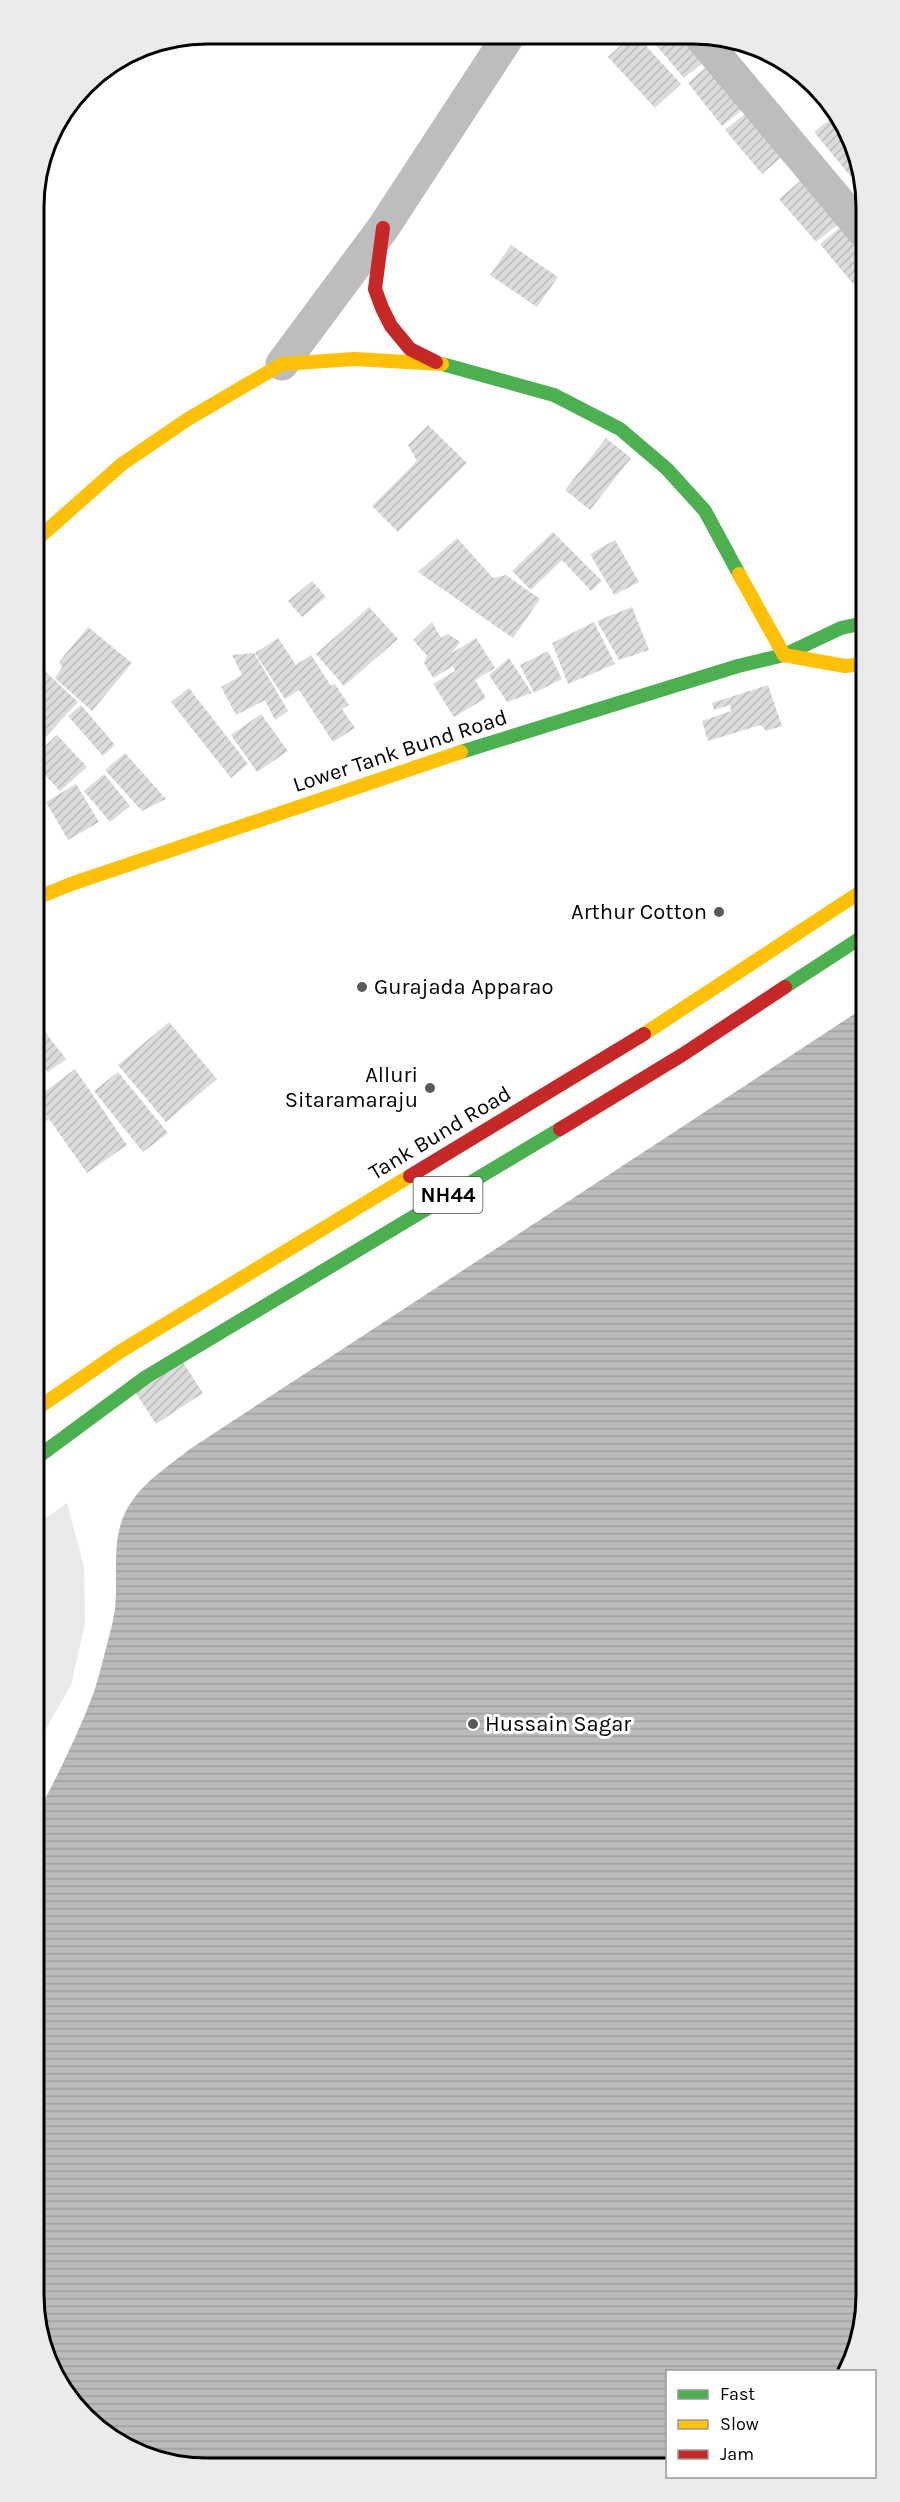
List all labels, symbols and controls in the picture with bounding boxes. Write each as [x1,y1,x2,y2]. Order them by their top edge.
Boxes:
street label: Lower Tank Bund Road [289,704,511,798]
place label: Arthur Cotton [571,899,707,925]
marker: Arthur Cotton [712,905,726,919]
place label: Gurajada Apparao [374,974,554,1000]
marker: Gurajada Apparao [355,980,369,994]
place label: Alluri Sitaramaraju [285,1062,418,1113]
street label: Tank Bund Road [364,1080,516,1186]
marker: Alluri Sitaramaraju [423,1081,437,1095]
road number: NH44 [414,1177,482,1213]
place label: Hussain Sagar [485,1711,631,1737]
marker: Hussain Sagar [466,1717,480,1731]
legend [666,2370,876,2478]
text: Fast [720,2383,755,2405]
text: Slow [720,2413,759,2435]
text: Jam [720,2443,754,2465]

